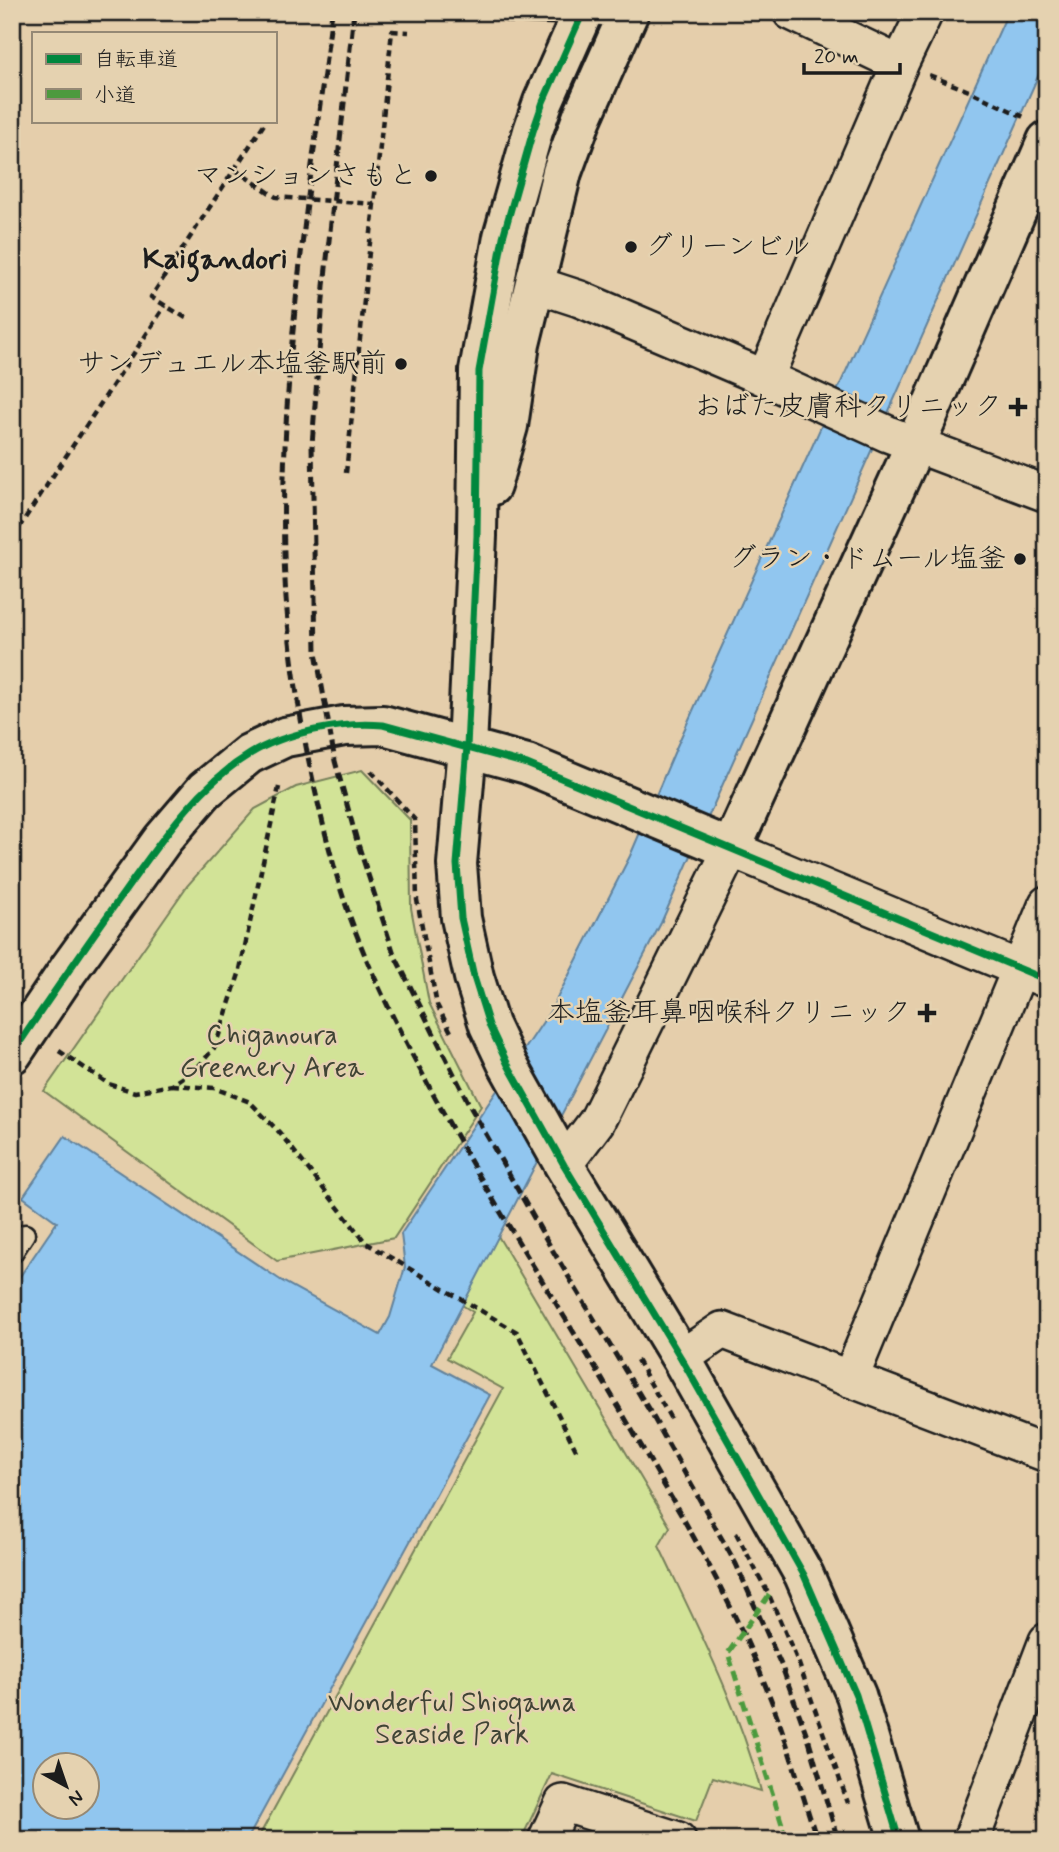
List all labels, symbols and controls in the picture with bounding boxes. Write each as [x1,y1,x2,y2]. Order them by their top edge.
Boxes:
legend [32,32,276,122]
scale bar [804,32,900,76]
text: 20 m [814,43,859,71]
text: 自転車道 [94,46,178,74]
text: 小道 [94,82,136,110]
place label: マンションさもと [194,158,417,195]
marker: マンションさもと [423,168,439,184]
place label: グリーンビル [645,229,811,266]
marker: グリーンビル [623,239,639,255]
district label: Kaigandori [143,240,287,283]
place label: サンデュエル本塩釜駅前 [77,346,387,383]
marker: サンデュエル本塩釜駅前 [393,356,409,372]
place label: おばた皮膚科クリニック [694,389,1002,426]
marker: おばた皮膚科クリニック [1008,397,1028,417]
place label: グラン・ドムール塩釜 [729,541,1006,578]
marker: グラン・ドムール塩釜 [1012,551,1028,567]
place label: 本塩釜耳鼻咽喉科クリニック [547,995,911,1032]
marker: 本塩釜耳鼻咽喉科クリニック [917,1003,937,1023]
park label: Chiganoura Greenery Area [180,1018,364,1087]
park label: Wonderful Shiogama Seaside Park [328,1685,576,1754]
north arrow [32,1750,102,1820]
text: N [63,1784,89,1812]

